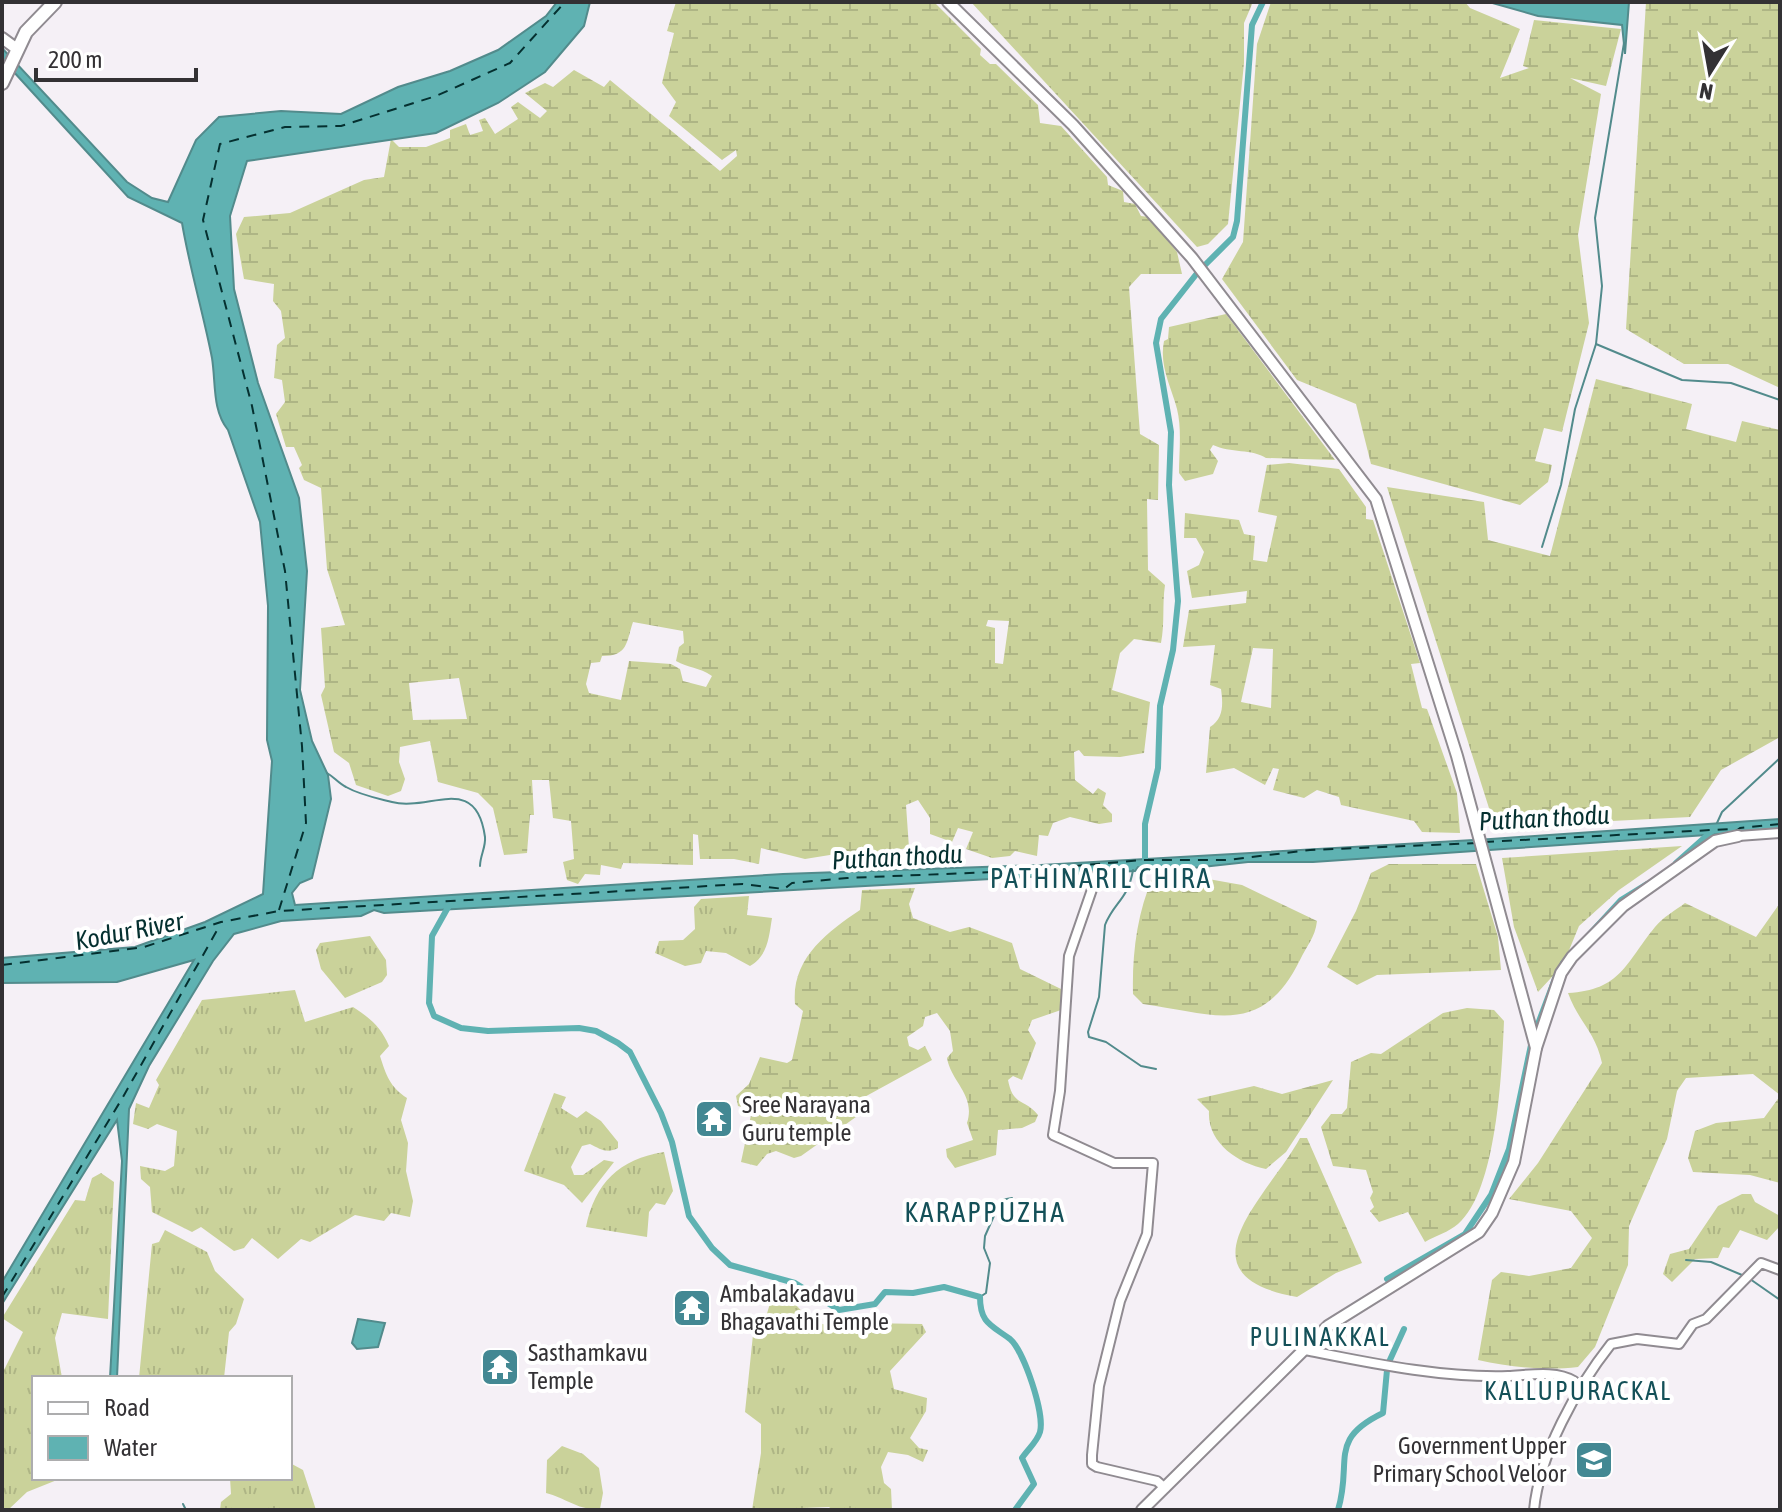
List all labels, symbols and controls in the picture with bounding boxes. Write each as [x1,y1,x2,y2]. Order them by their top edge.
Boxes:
scale bar [36,32,196,82]
north arrow [1670,32,1750,112]
text: 200 m [48,46,102,73]
text: N [1697,78,1715,106]
water label: Puthan thodu [1478,800,1610,836]
water label: Puthan thodu [831,839,963,875]
district label: PATHINARIL CHIRA [990,862,1212,894]
water label: Kodur River [72,906,187,956]
place label: Sree Narayana Guru temple [742,1091,871,1146]
temple icon: Sree Narayana Guru temple [693,1098,735,1140]
district label: KARAPPUZHA [904,1196,1066,1228]
place label: Ambalakadavu Bhagavathi Temple [720,1280,889,1335]
temple icon: Ambalakadavu Bhagavathi Temple [671,1287,713,1329]
district label: PULINAKKAL [1249,1322,1391,1352]
place label: Sasthamkavu Temple [528,1339,648,1394]
temple icon: Sasthamkavu Temple [479,1346,521,1388]
legend [32,1376,292,1480]
district label: KALLUPURACKAL [1484,1376,1672,1406]
text: Road [104,1394,150,1421]
place label: Government Upper Primary School Veloor [1372,1432,1567,1487]
text: Water [104,1434,157,1461]
school or university icon: Government Upper Primary School Veloor [1573,1439,1615,1481]

